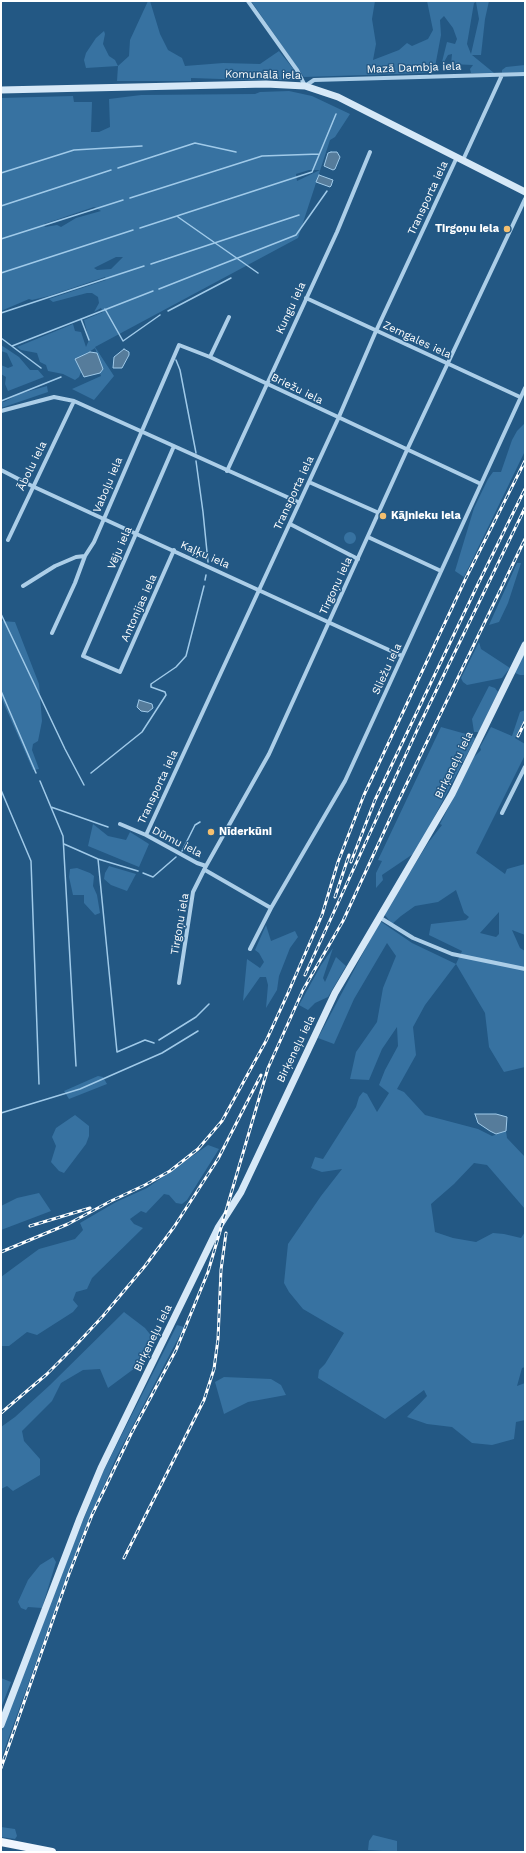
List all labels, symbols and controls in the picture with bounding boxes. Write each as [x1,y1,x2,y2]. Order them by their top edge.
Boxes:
street label: Mazā Dambja iela [366,60,462,76]
street label: Komunālā iela [225,68,301,82]
street label: Transporta iela [405,159,451,237]
place label: Tirgoņu iela [435,222,499,236]
marker: Tirgoņu iela [502,224,512,234]
street label: Kungu iela [273,280,309,336]
street label: Zemgales iela [381,318,453,362]
street label: Briežu iela [269,371,325,407]
street label: Ābolu iela [14,439,50,493]
street label: Transporta iela [271,454,317,532]
street label: Vaboļu iela [90,455,126,515]
place label: Kājnieku iela [391,509,461,523]
marker: Kājnieku iela [378,511,388,521]
street label: Vēju iela [105,525,135,571]
street label: Kaļķu iela [178,538,232,572]
street label: Tirgoņu iela [317,555,355,617]
street label: Antonijas iela [118,572,160,644]
street label: Sliežu iela [369,641,405,697]
street label: Birķeneļu iela [432,729,476,801]
street label: Transporta iela [135,748,181,826]
street label: Dūmu iela [150,824,204,860]
place label: Nīderkūni [219,825,272,839]
marker: Nīderkūni [206,827,216,837]
street label: Tirgoņu iela [168,892,192,956]
street label: Birķeneļu iela [274,1013,318,1085]
street label: Birķeneļu iela [131,1302,175,1374]

